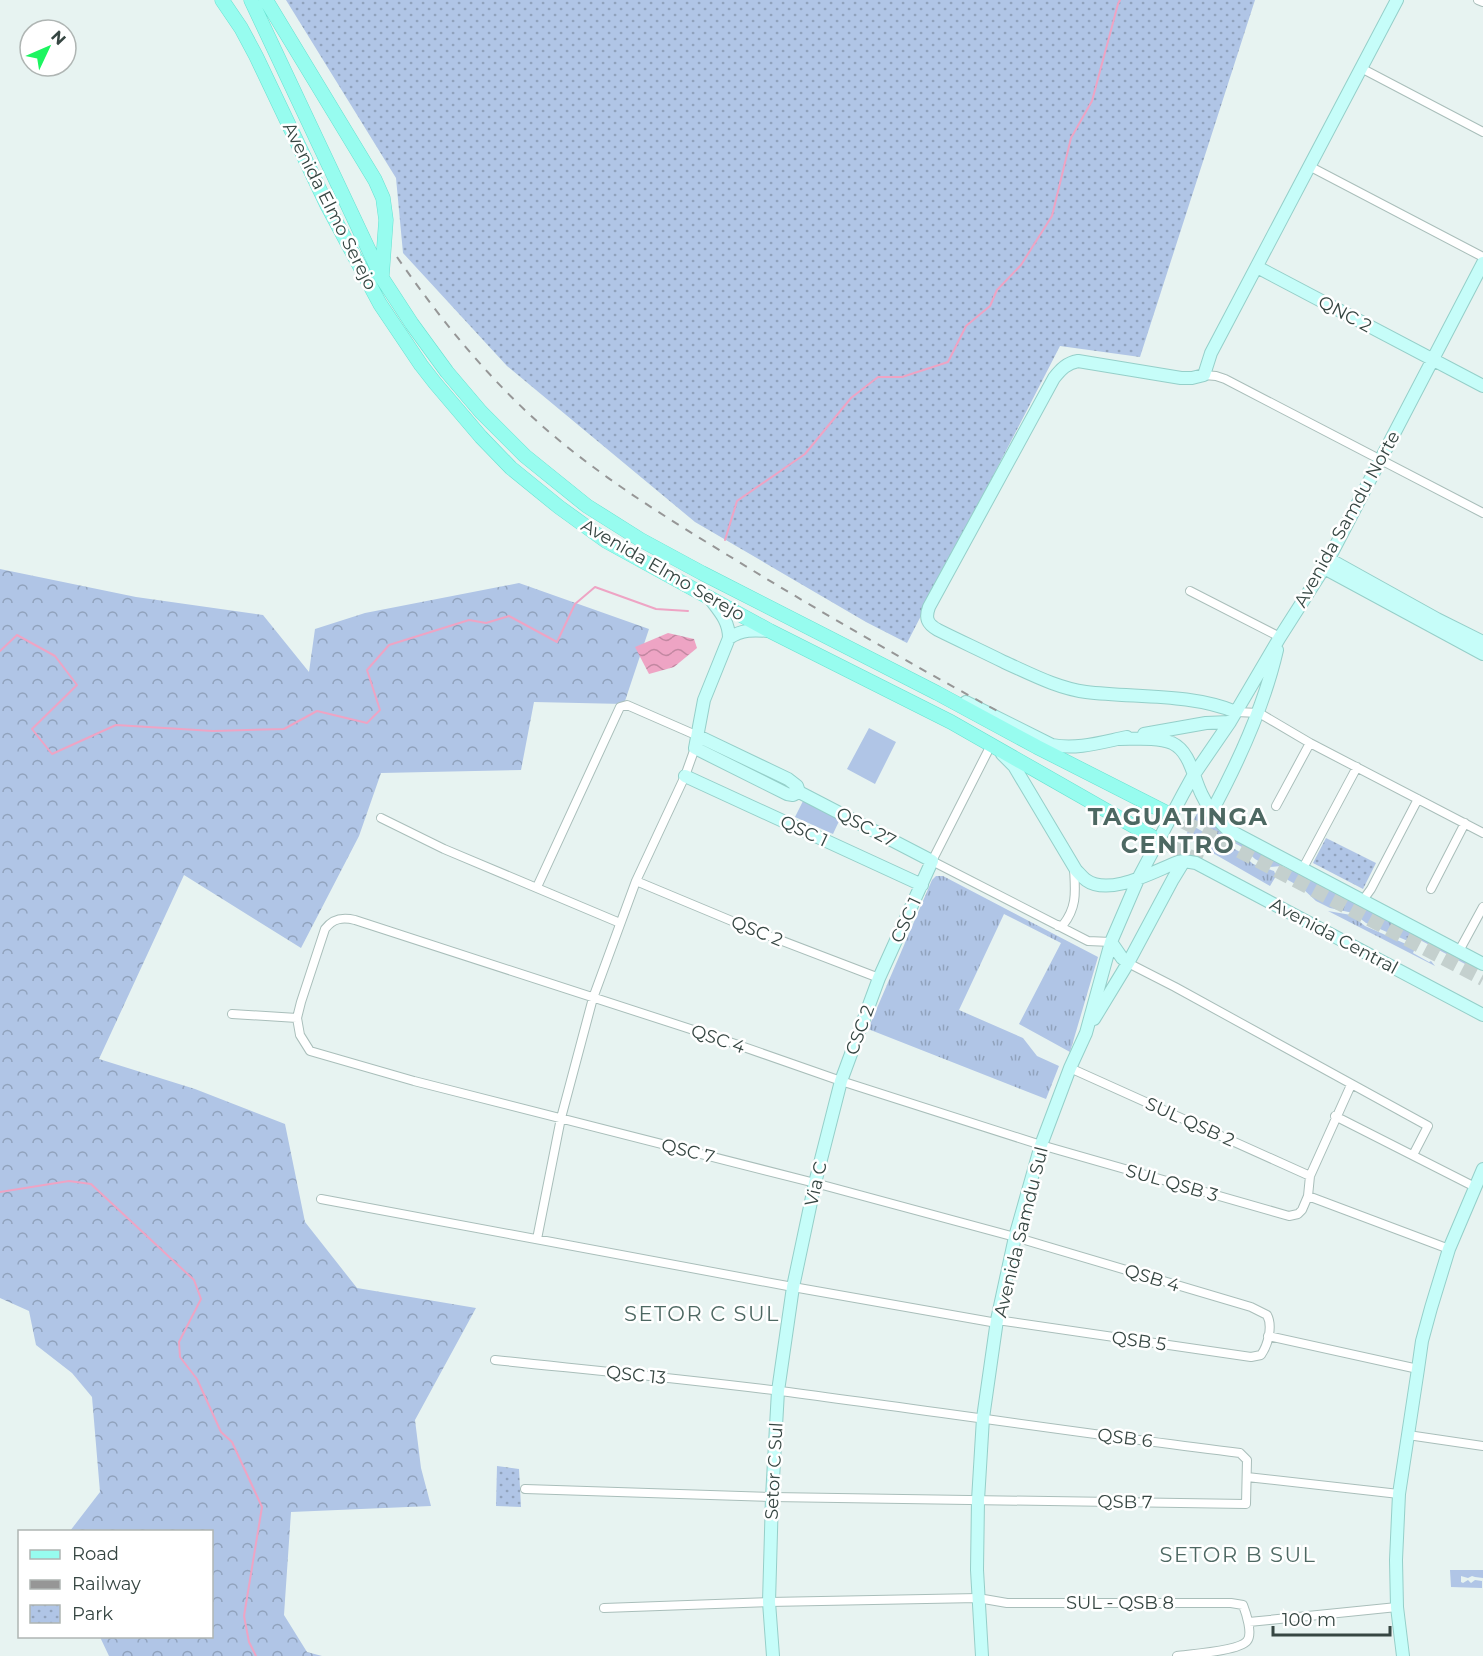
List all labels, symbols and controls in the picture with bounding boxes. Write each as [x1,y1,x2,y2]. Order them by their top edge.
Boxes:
north arrow [18,18,78,78]
text: N [47,27,70,49]
street label: Avenida Elmo Serejo [278,118,382,294]
street label: QNC 2 [1314,291,1376,337]
street label: Avenida Samdu Norte [1289,427,1405,611]
street label: Avenida Elmo Serejo [577,514,749,626]
street label: QSC 27 [832,802,900,852]
district label: TAGUATINGA CENTRO [1088,802,1268,859]
street label: QSC 1 [777,810,831,852]
street label: Avenida Central [1266,893,1402,979]
street label: CSC 1 [886,894,926,946]
street label: QSC 2 [728,911,786,951]
street label: CSC 2 [841,1002,879,1058]
street label: QSC 4 [688,1020,748,1058]
street label: SUL QSB 2 [1142,1093,1238,1151]
street label: QSC 7 [659,1134,717,1168]
street label: Avenida Samdu Sul [989,1144,1053,1320]
street label: Via C [800,1159,832,1208]
street label: SUL QSB 3 [1123,1159,1221,1207]
street label: QSB 4 [1122,1259,1182,1297]
district label: SETOR C SUL [624,1301,780,1326]
street label: QSB 5 [1110,1326,1168,1356]
street label: QSC 13 [605,1361,667,1389]
street label: Setor C Sul [760,1422,788,1520]
street label: QSB 6 [1096,1424,1154,1452]
street label: QSB 7 [1097,1491,1153,1513]
legend [18,1530,213,1638]
district label: SETOR B SUL [1160,1542,1316,1567]
text: Road [72,1543,119,1565]
text: Railway [72,1573,141,1595]
street label: SUL - QSB 8 [1066,1592,1174,1614]
scale bar [1273,1599,1390,1637]
text: Park [72,1603,113,1625]
text: 100 m [1282,1609,1336,1631]

